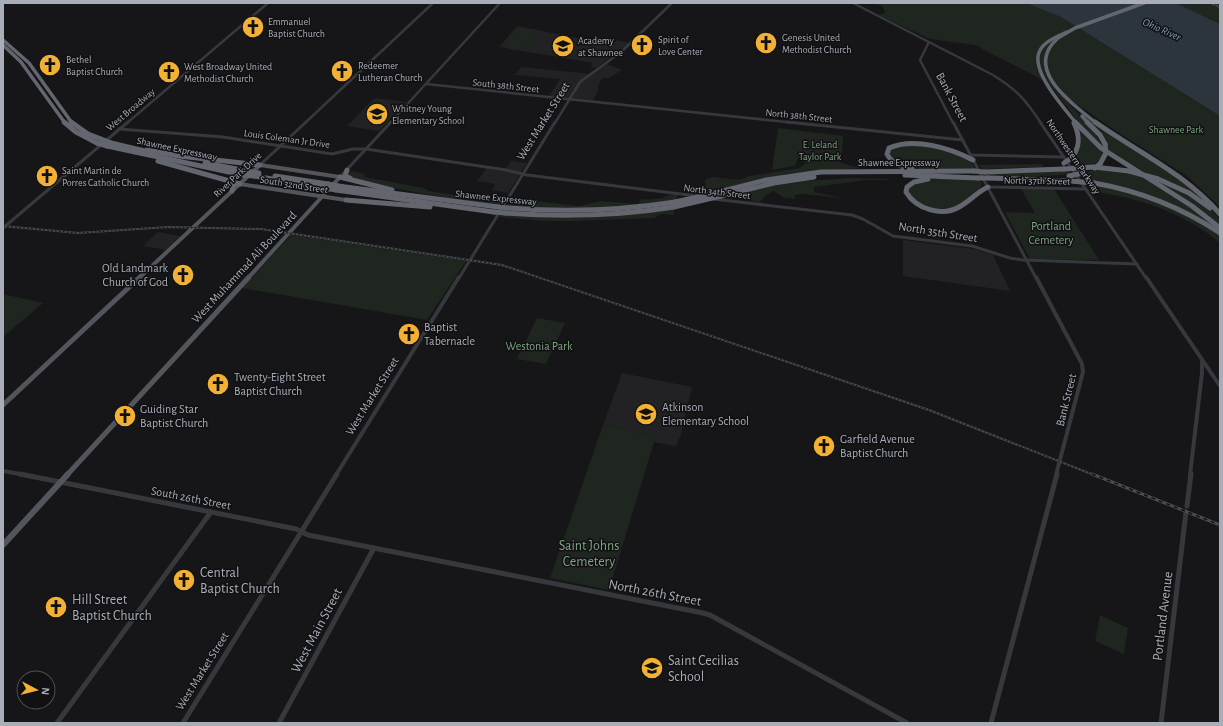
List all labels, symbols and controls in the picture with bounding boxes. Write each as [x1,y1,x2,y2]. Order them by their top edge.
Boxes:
church icon: Emmanuel Baptist Church [240,14,266,40]
water label: Ohio River [1141,16,1183,43]
place label: Emmanuel Baptist Church [268,17,325,39]
church icon: Genesis United Methodist Church [753,30,779,56]
church icon: Spirit of Love Center [629,32,655,58]
school or university icon: Academy at Shawnee [550,33,576,59]
place label: Genesis United Methodist Church [782,33,851,55]
place label: Spirit of Love Center [658,35,704,57]
place label: Academy at Shawnee [578,36,623,58]
church icon: Bethel Baptist Church [37,52,63,78]
place label: Bethel Baptist Church [66,55,123,77]
church icon: Redeemer Lutheran Church [329,58,355,84]
church icon: West Broadway United Methodist Church [156,59,182,85]
place label: Redeemer Lutheran Church [358,61,422,83]
place label: West Broadway United Methodist Church [184,62,272,84]
street label: Bank Street [934,70,970,124]
street label: South 38th Street [472,78,541,95]
street label: West Market Street [514,80,572,162]
street label: West Broadway [104,86,157,133]
school or university icon: Whitney Young Elementary School [364,101,390,127]
place label: Whitney Young Elementary School [392,104,465,126]
street label: North 38th Street [765,108,834,125]
street label: Northwestern Parkway [1044,117,1102,196]
park label: Shawnee Park [1149,125,1204,135]
street label: Louis Coleman Jr Drive [243,128,331,150]
street label: Shawnee Expressway [136,136,219,163]
park label: E. Leland Taylor Park [799,140,842,162]
street label: River Park Drive [212,150,264,199]
street label: Shawnee Expressway [858,158,941,168]
church icon: Saint Martin de Porres Catholic Church [34,163,60,189]
place label: Saint Martin de Porres Catholic Church [62,166,149,188]
street label: South 32nd Street [259,175,329,195]
street label: North 37th Street [1004,175,1071,187]
street label: North 34th Street [683,183,752,201]
street label: Shawnee Expressway [455,189,538,207]
street label: West Muhammad Ali Boulevard [189,209,299,325]
street label: North 35th Street [898,220,979,244]
park label: Portland Cemetery [1028,220,1074,247]
place label: Old Landmark Church of God [102,262,169,288]
church icon: Old Landmark Church of God [170,262,196,288]
church icon: Baptist Tabernacle [396,321,422,347]
place label: Baptist Tabernacle [424,321,475,347]
park label: Westonia Park [506,340,573,352]
street label: West Market Street [343,355,401,437]
church icon: Twenty-Eight Street Baptist Church [205,371,231,397]
place label: Twenty-Eight Street Baptist Church [234,371,326,397]
street label: Bank Street [1054,372,1078,428]
school or university icon: Atkinson Elementary School [633,401,659,427]
place label: Atkinson Elementary School [662,401,749,428]
church icon: Guiding Star Baptist Church [112,403,138,429]
place label: Guiding Star Baptist Church [140,403,208,429]
church icon: Garfield Avenue Baptist Church [811,433,837,459]
place label: Garfield Avenue Baptist Church [840,433,915,459]
street label: South 26th Street [150,484,232,512]
park label: Saint Johns Cemetery [559,539,619,569]
place label: Central Baptist Church [200,566,280,596]
church icon: Central Baptist Church [171,567,197,593]
street label: Portland Avenue [1151,571,1175,662]
street label: North 26th Street [607,577,703,609]
street label: West Main Street [289,585,345,675]
place label: Hill Street Baptist Church [72,593,152,623]
church icon: Hill Street Baptist Church [43,594,69,620]
street label: West Market Street [173,630,231,712]
place label: Saint Cecilias School [668,654,739,684]
school or university icon: Saint Cecilias School [639,655,665,681]
north arrow [16,670,56,710]
text: N [40,687,51,696]

